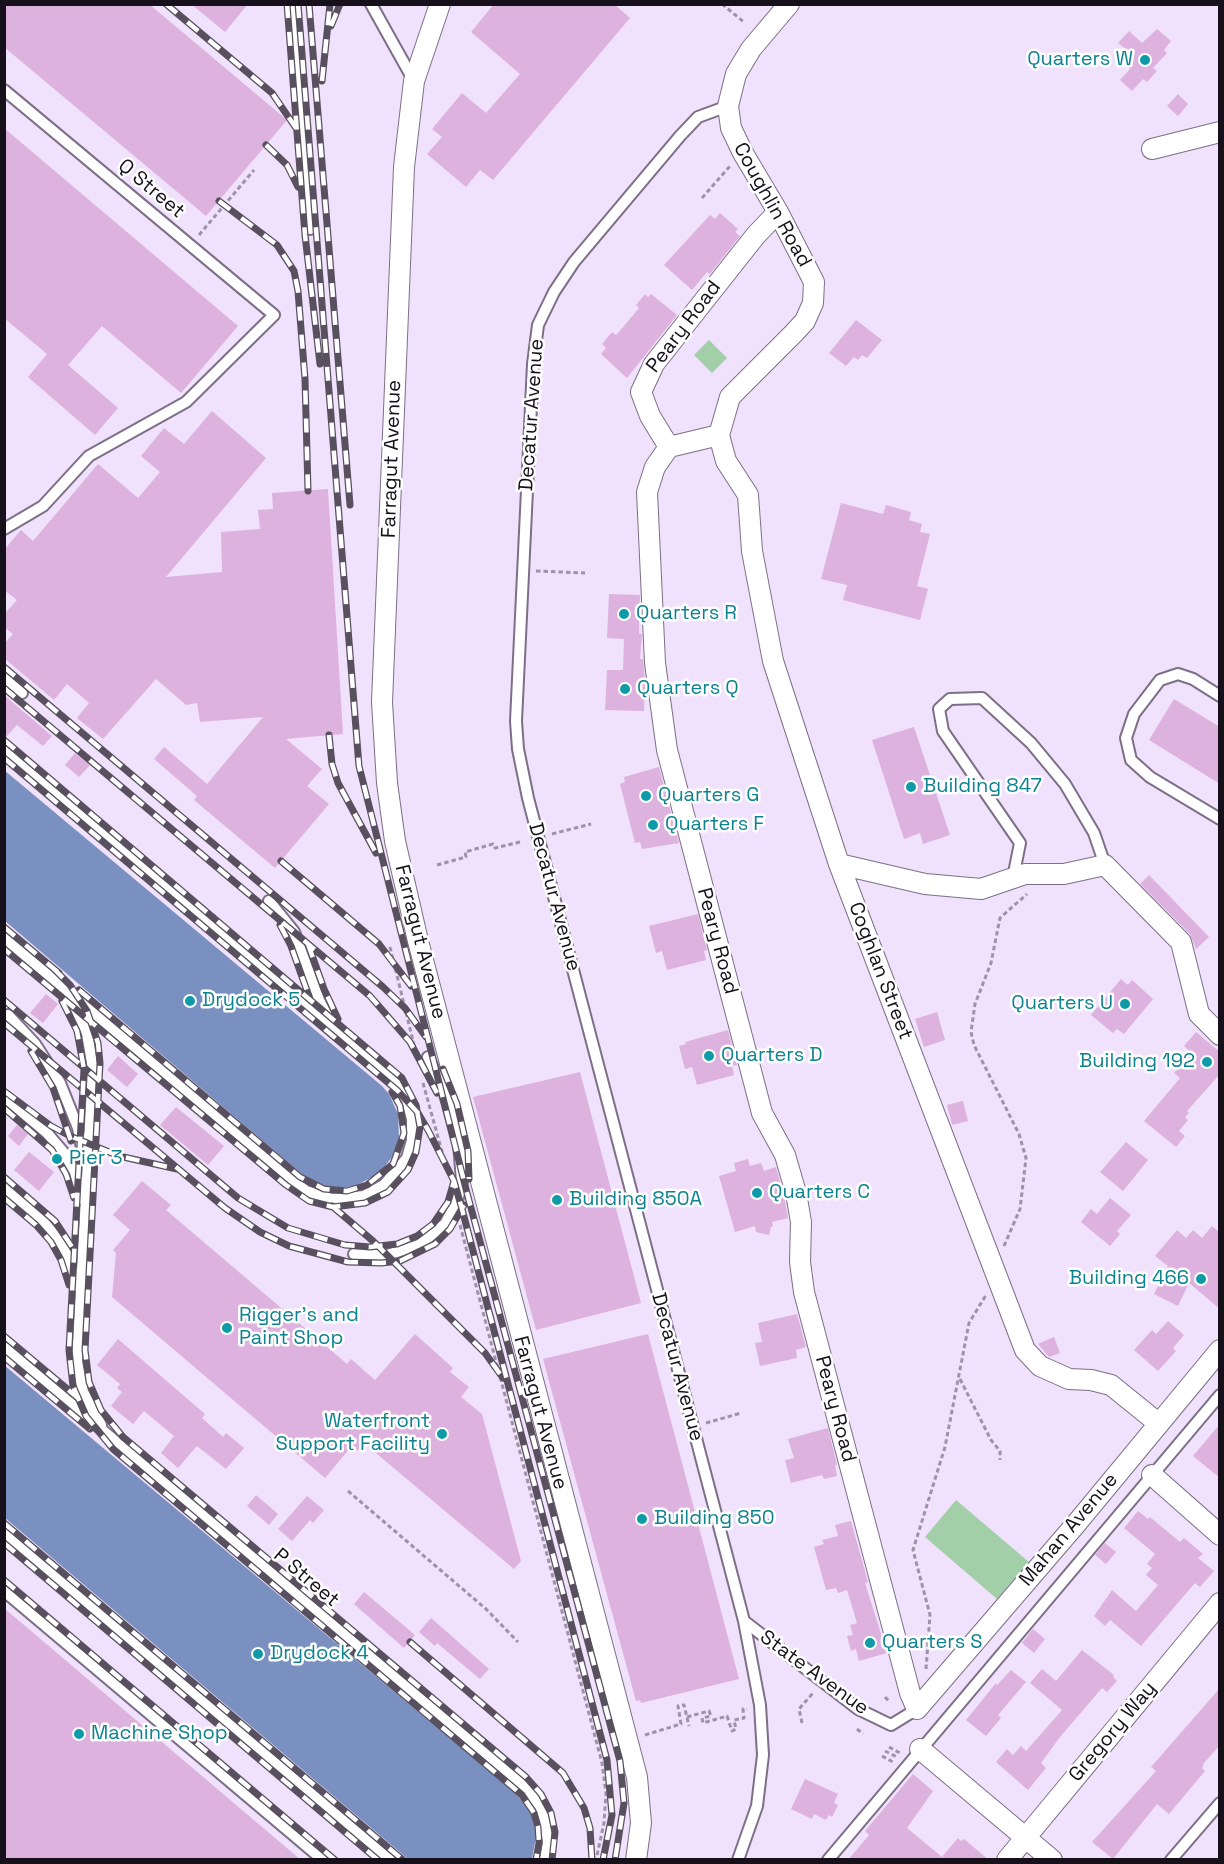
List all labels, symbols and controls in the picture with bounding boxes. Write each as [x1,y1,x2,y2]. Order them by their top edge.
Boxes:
place label: Quarters W [1027,48,1133,72]
marker: Quarters W [1138,53,1152,67]
street label: Coughlin Road [728,138,816,272]
street label: Q Street [113,154,189,224]
street label: Peary Road [642,276,726,378]
street label: Decatur Avenue [515,338,549,492]
street label: Farragut Avenue [377,380,407,538]
place label: Quarters R [636,602,737,626]
marker: Quarters R [617,607,631,621]
place label: Quarters Q [637,677,739,701]
marker: Quarters Q [618,682,632,696]
place label: Building 847 [923,775,1042,799]
marker: Building 847 [904,780,918,794]
place label: Quarters G [658,784,760,808]
marker: Quarters G [639,789,653,803]
place label: Quarters F [665,813,764,837]
marker: Quarters F [646,818,660,832]
street label: Decatur Avenue [523,820,585,974]
street label: Farragut Avenue [389,862,451,1022]
street label: Peary Road [691,885,743,997]
street label: Coghlan Street [843,899,917,1043]
place label: Drydock 5 [202,989,300,1013]
place label: Quarters U [1011,992,1113,1016]
marker: Drydock 5 [183,994,197,1008]
marker: Quarters U [1118,997,1132,1011]
place label: Quarters D [721,1044,823,1068]
marker: Quarters D [702,1049,716,1063]
place label: Building 192 [1079,1050,1195,1074]
marker: Building 192 [1200,1055,1214,1069]
place label: Pier 3 [69,1147,123,1171]
marker: Pier 3 [50,1152,64,1166]
place label: Quarters C [769,1181,870,1205]
marker: Quarters C [750,1186,764,1200]
place label: Building 850A [569,1188,702,1212]
marker: Building 850A [550,1193,564,1207]
place label: Building 466 [1069,1267,1189,1291]
marker: Building 466 [1194,1272,1208,1286]
street label: Decatur Avenue [646,1290,708,1444]
place label: Rigger's and Paint Shop [239,1304,359,1351]
marker: Rigger's and Paint Shop [220,1321,234,1335]
street label: Farragut Avenue [508,1333,572,1493]
street label: Peary Road [809,1353,861,1465]
place label: Waterfront Support Facility [276,1410,430,1457]
marker: Waterfront Support Facility [435,1427,449,1441]
street label: Mahan Avenue [1015,1468,1123,1592]
place label: Building 850 [654,1507,775,1531]
marker: Building 850 [635,1512,649,1526]
street label: P Street [268,1544,344,1612]
street label: State Avenue [755,1625,873,1721]
place label: Quarters S [882,1631,983,1655]
marker: Quarters S [863,1636,877,1650]
place label: Drydock 4 [270,1642,369,1666]
marker: Drydock 4 [251,1647,265,1661]
street label: Gregory Way [1064,1677,1162,1787]
place label: Machine Shop [91,1722,228,1746]
marker: Machine Shop [72,1727,86,1741]

